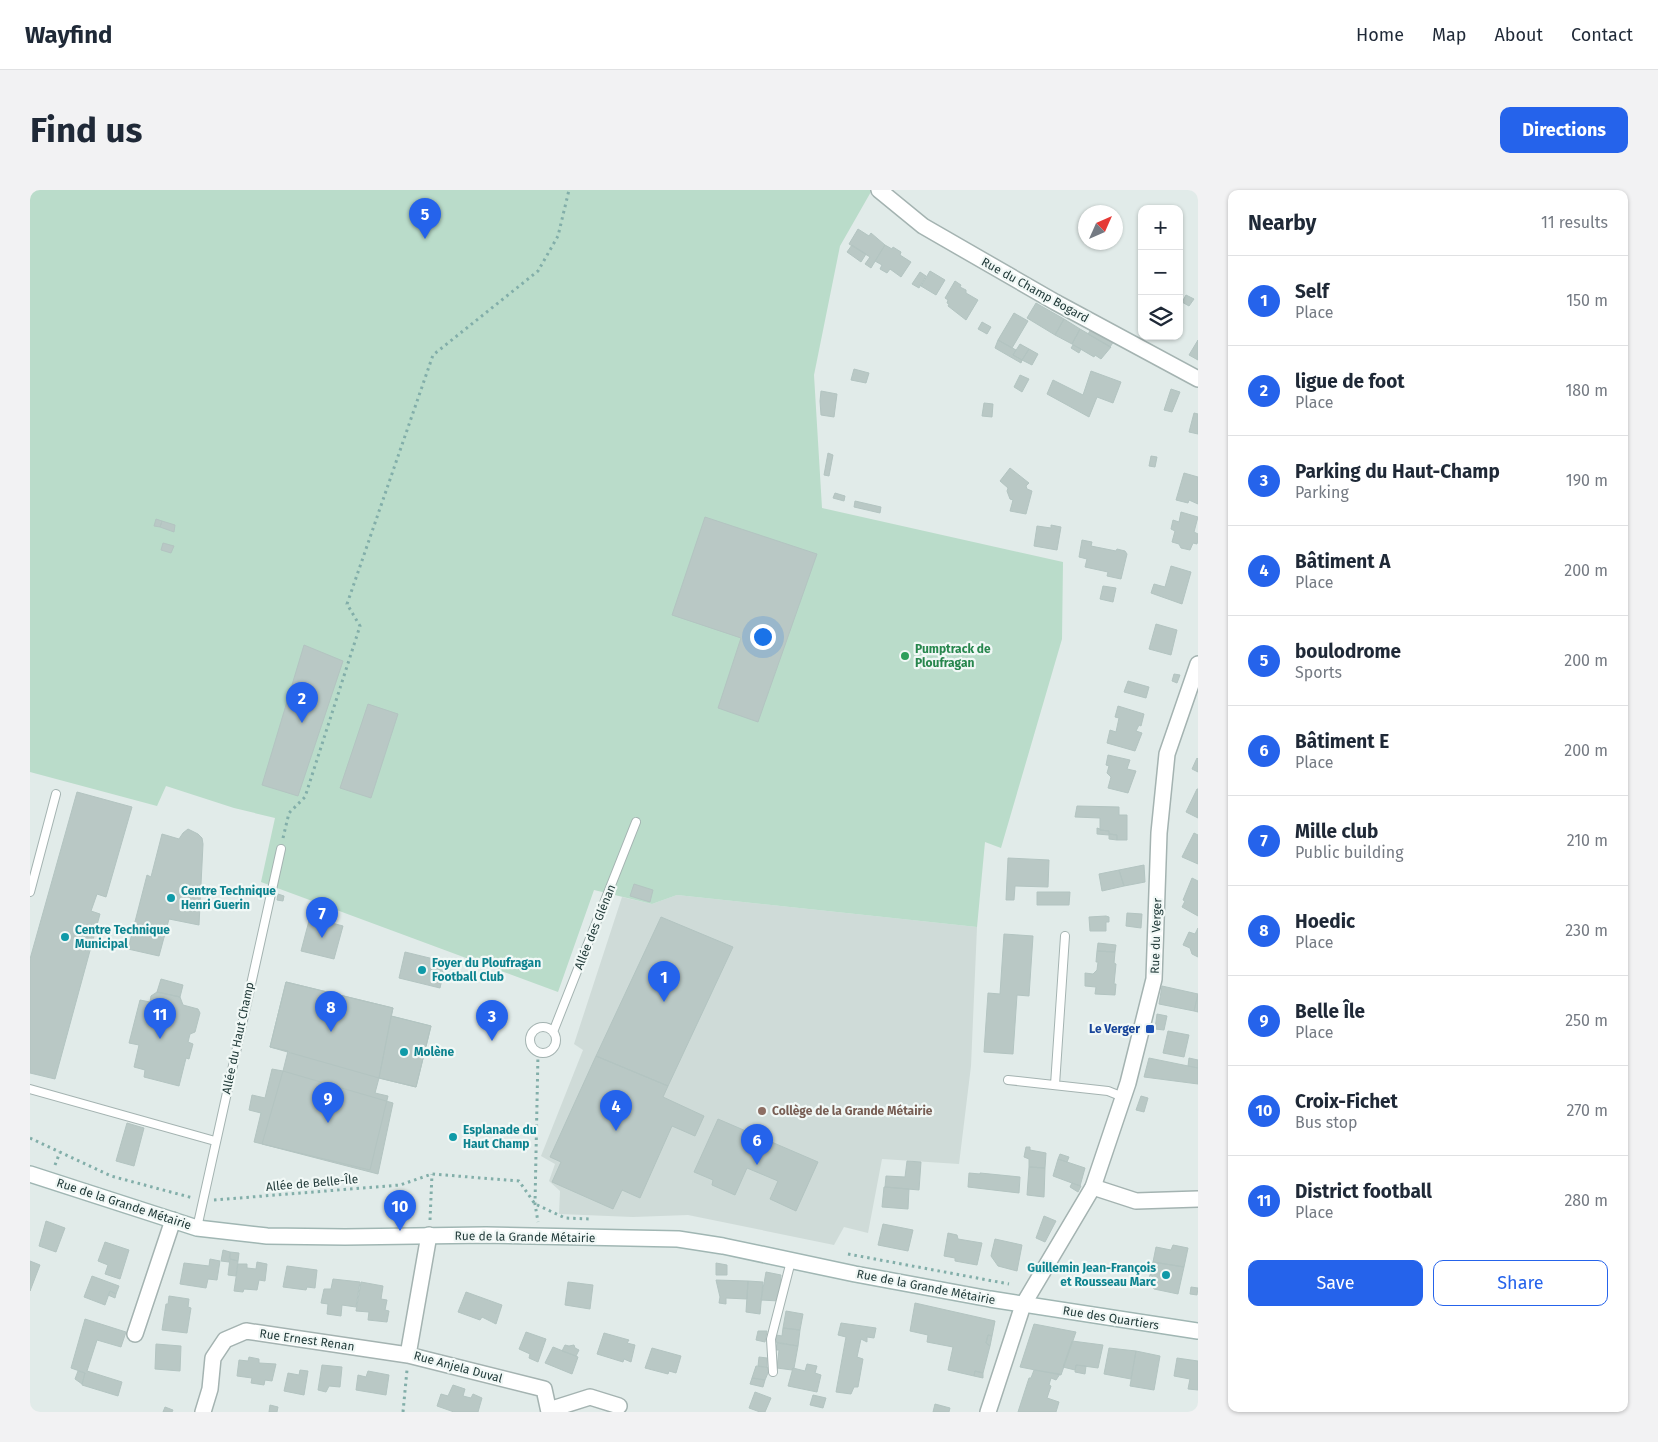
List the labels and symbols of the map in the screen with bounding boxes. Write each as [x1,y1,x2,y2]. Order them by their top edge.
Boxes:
pin: 5 [409,198,441,239]
north arrow [1078,205,1123,250]
street label: Rue du Champ Bogard [979,255,1091,325]
your location [750,624,776,650]
place label: Pumptrack de Ploufragan [915,642,991,670]
marker: Pumptrack de Ploufragan [899,650,911,662]
pin: 2 [286,682,318,723]
street label: Allée des Glénan [572,882,618,972]
place label: Centre Technique Henri Guerin [181,884,276,912]
marker: Centre Technique Henri Guerin [165,892,177,904]
pin: 7 [306,897,338,938]
street label: Rue du Verger [1148,897,1164,974]
place label: Centre Technique Municipal [75,923,170,951]
marker: Centre Technique Municipal [59,931,71,943]
place label: Foyer du Ploufragan Football Club [432,956,541,984]
pin: 1 [648,961,680,1002]
marker: Foyer du Ploufragan Football Club [416,964,428,976]
street label: Allée du Haut Champ [219,981,257,1095]
pin: 8 [315,991,347,1032]
pin: 11 [144,998,176,1039]
pin: 3 [476,1000,508,1041]
place label: Le Verger [1089,1022,1140,1036]
marker: Le Verger [1144,1023,1156,1035]
place label: Molène [414,1045,454,1059]
marker: Molène [398,1046,410,1058]
pin: 9 [312,1082,344,1123]
pin: 4 [600,1090,632,1131]
place label: Collège de la Grande Métairie [772,1104,933,1118]
marker: Collège de la Grande Métairie [756,1105,768,1117]
place label: Esplanade du Haut Champ [463,1123,537,1151]
pin: 6 [741,1124,773,1165]
marker: Esplanade du Haut Champ [447,1131,459,1143]
street label: Allée de Belle-Île [265,1171,359,1194]
street label: Rue de la Grande Métairie [55,1176,193,1232]
pin: 10 [384,1190,416,1231]
street label: Rue de la Grande Métairie [454,1229,596,1245]
place label: Guillemin Jean-François et Rousseau Marc [1027,1261,1156,1289]
street label: Rue de la Grande Métairie [856,1267,996,1307]
marker: Guillemin Jean-François et Rousseau Marc [1160,1269,1172,1281]
street label: Rue des Quartiers [1062,1303,1160,1333]
street label: Rue Ernest Renan [259,1326,355,1354]
street label: Rue Anjela Duval [412,1348,504,1386]

